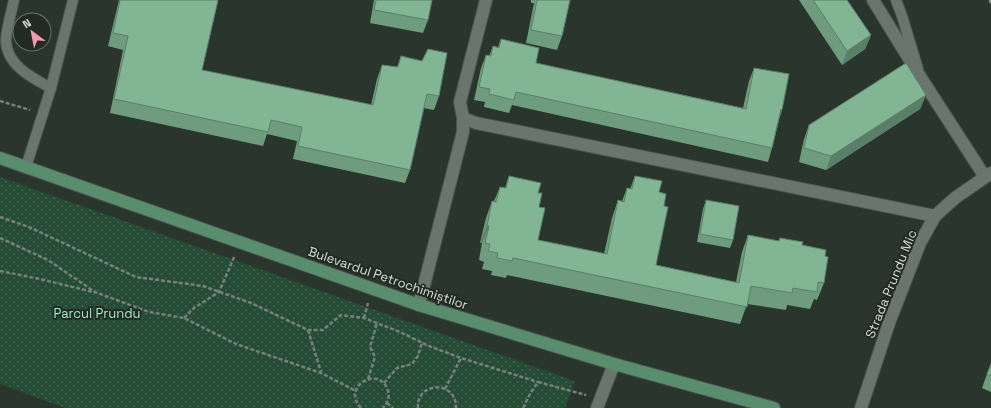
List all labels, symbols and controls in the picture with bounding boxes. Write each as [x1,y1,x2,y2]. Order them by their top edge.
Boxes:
north arrow [12,12,52,52]
text: N [20,16,34,31]
street label: Strada Prundu Mic [861,227,921,341]
street label: Bulevardul Petrochimiștilor [306,243,470,313]
park label: Parcul Prundu [53,305,141,322]

